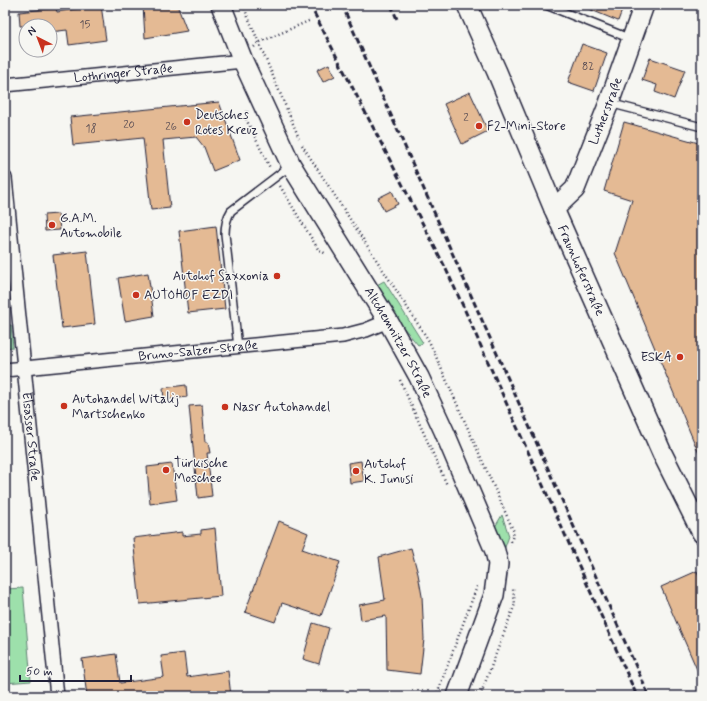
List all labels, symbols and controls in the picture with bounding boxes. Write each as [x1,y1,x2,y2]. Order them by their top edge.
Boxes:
north arrow [18,18,58,58]
house number: 15 [80,18,91,32]
text: N [25,24,39,39]
street label: Lothringer Straße [73,60,174,87]
house number: 82 [582,60,594,74]
street label: Lutherstraße [585,75,626,147]
place label: Deutsches Rotes Kreuz [195,107,258,139]
house number: 2 [463,111,469,125]
marker: Deutsches Rotes Kreuz [182,117,192,127]
house number: 20 [123,118,135,132]
place label: F2-Mini-Store [487,118,566,135]
house number: 26 [165,120,177,134]
marker: F2-Mini-Store [474,121,484,131]
house number: 18 [86,122,96,136]
place label: G.A.M. Automobile [60,210,122,242]
marker: G.A.M. Automobile [47,220,57,230]
street label: Fraunhoferstraße [554,223,609,318]
place label: Autohof Saxxonia [173,268,269,285]
marker: Autohof Saxxonia [272,271,282,281]
street label: Altchemnitzer Straße [360,284,436,400]
place label: AUTOHOF EZDI [144,287,233,304]
marker: AUTOHOF EZDI [131,290,141,300]
street label: Bruno-Salzer-Straße [137,336,259,365]
place label: ESKA [641,349,672,366]
marker: ESKA [675,352,685,362]
street label: Elsasser Straße [18,391,44,482]
place label: Autohandel Witalij Martschenko [72,391,179,423]
place label: Nasr Autohandel [233,399,330,416]
marker: Autohandel Witalij Martschenko [59,401,69,411]
marker: Nasr Autohandel [220,402,230,412]
place label: Türkische Moschee [174,455,228,487]
place label: Autohof K. Junusi [364,456,413,488]
marker: Türkische Moschee [161,465,171,475]
marker: Autohof K. Junusi [351,466,361,476]
scale bar [20,657,131,683]
text: 50 m [26,664,53,680]

